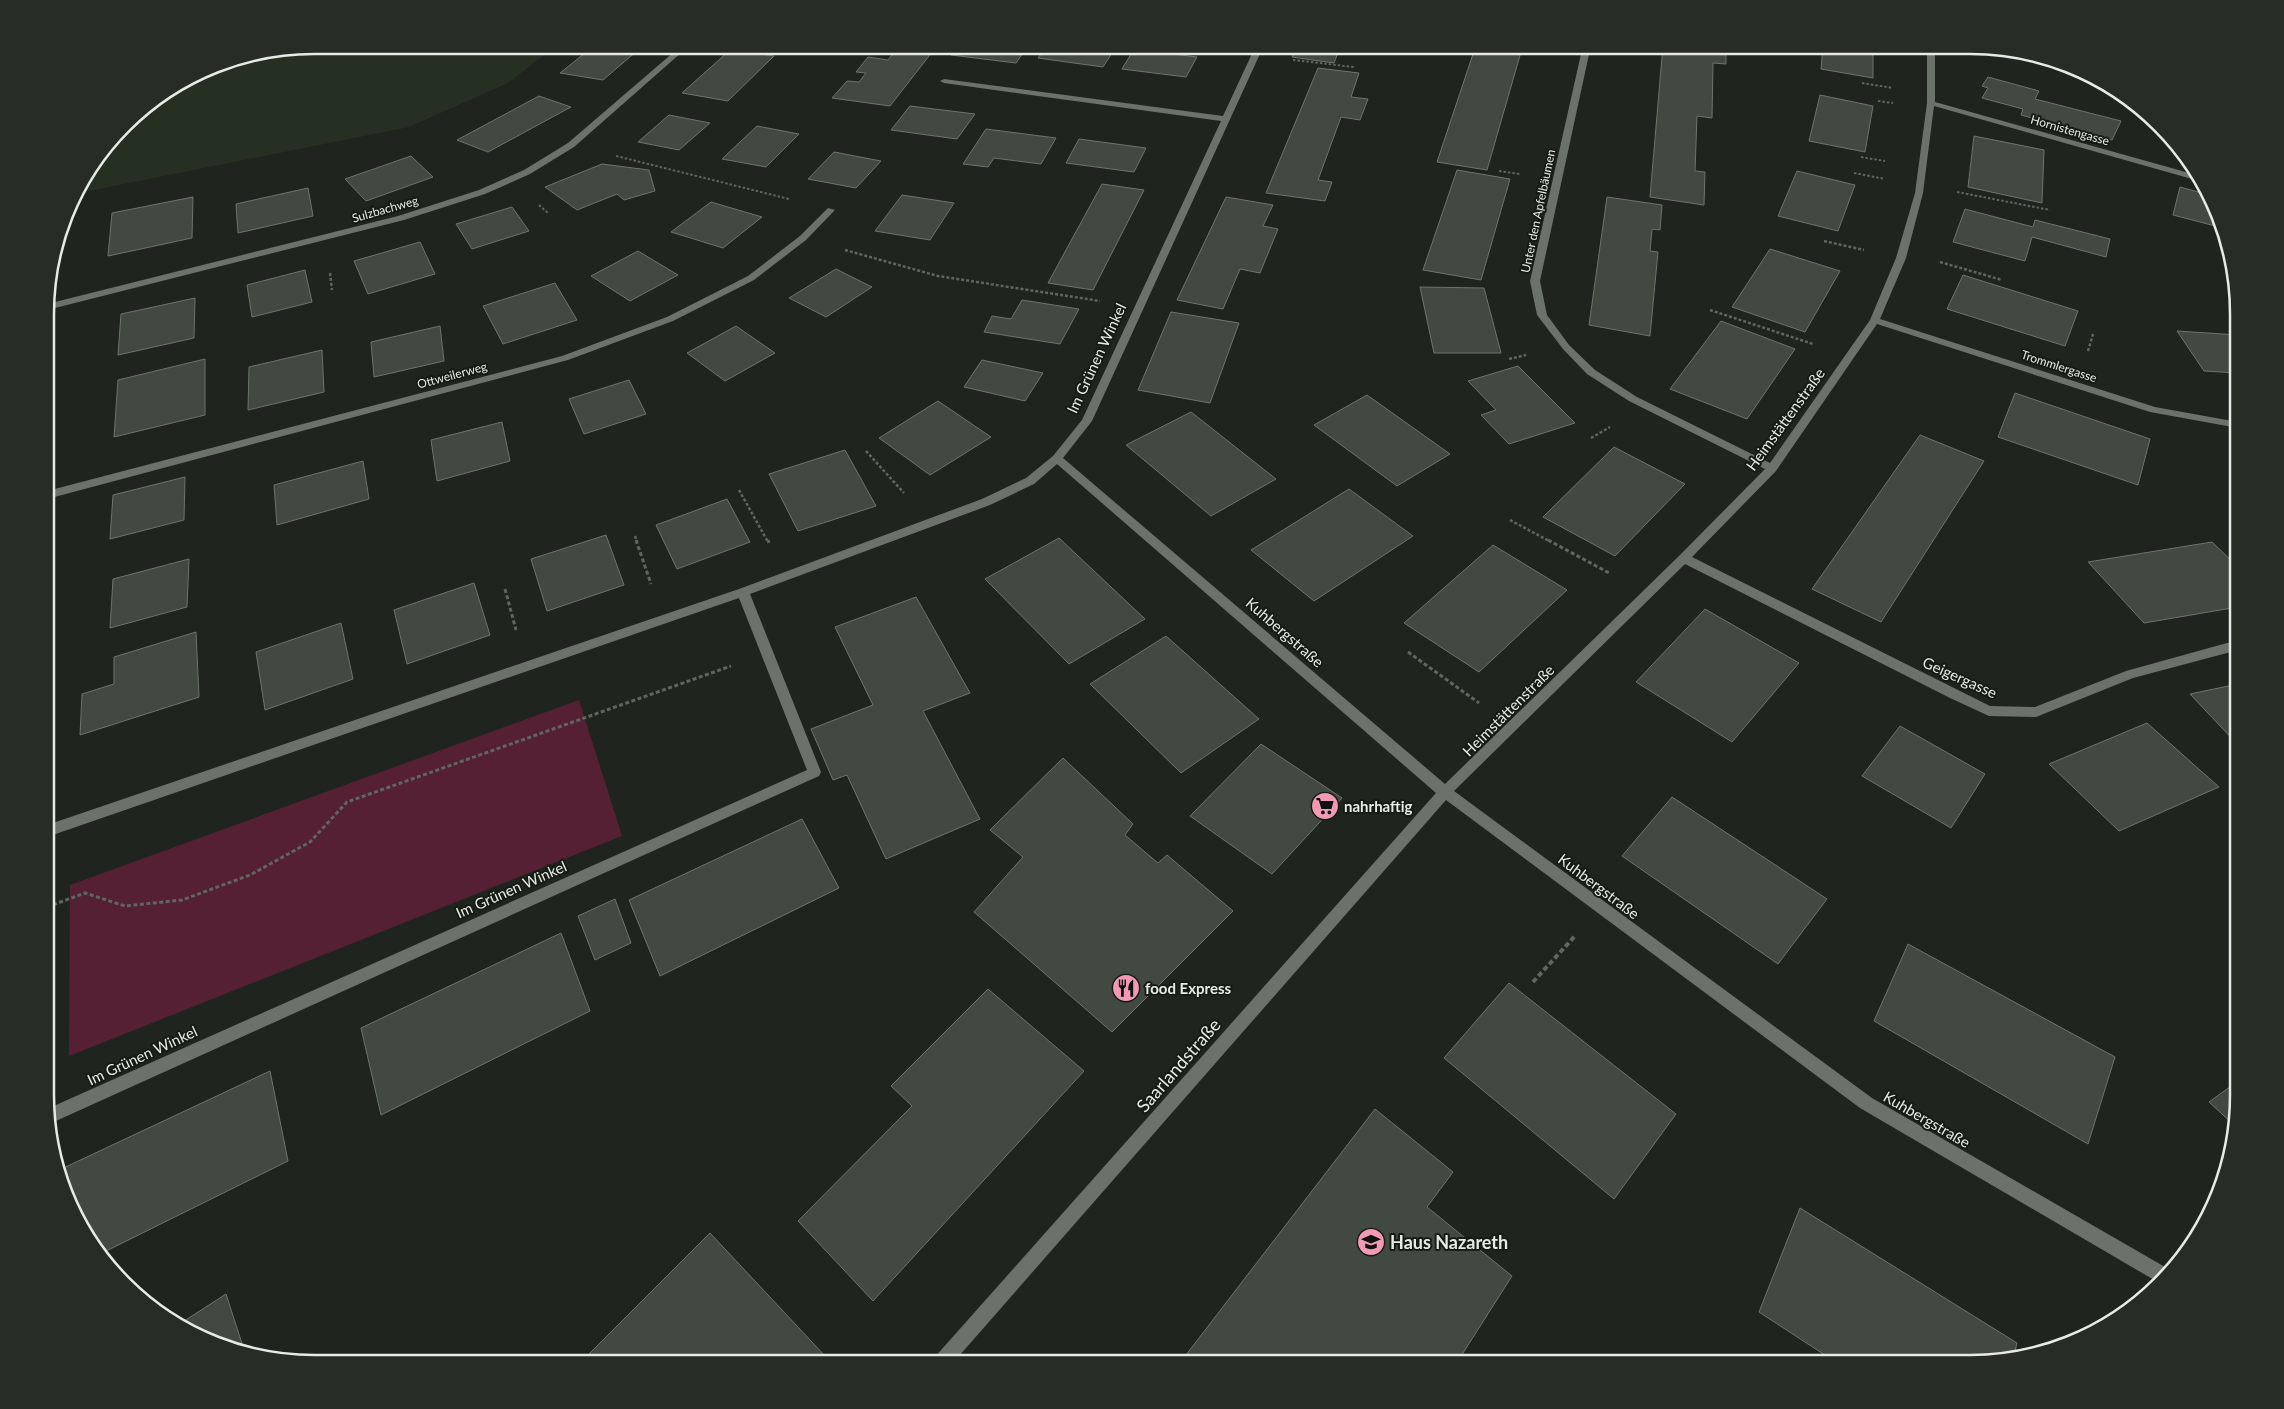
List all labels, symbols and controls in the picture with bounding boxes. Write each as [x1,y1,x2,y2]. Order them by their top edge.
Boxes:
street label: Hornistengasse [2029,112,2111,148]
street label: Unter den Apfelbäumen [1518,148,1558,274]
street label: Sulzbachweg [350,192,420,226]
street label: Im Grünen Winkel [1063,300,1129,416]
street label: Trommlergasse [2019,347,2099,385]
street label: Ottweilerweg [415,358,489,392]
street label: Heimstättenstraße [1742,364,1828,474]
street label: Kuhbergstraße [1242,593,1328,671]
street label: Geigergasse [1920,653,2000,701]
street label: Heimstättenstraße [1458,660,1558,760]
supermarket icon: nahrhaftig [1310,791,1340,821]
place label: nahrhaftig [1344,797,1412,815]
street label: Kuhbergstraße [1555,850,1643,922]
street label: Im Grünen Winkel [453,857,569,921]
restaurant icon: food Express [1111,973,1141,1003]
place label: food Express [1145,979,1232,997]
street label: Saarlandstraße [1131,1014,1225,1116]
street label: Im Grünen Winkel [84,1022,200,1088]
street label: Kuhbergstraße [1881,1087,1974,1151]
school or university icon: Haus Nazareth [1356,1227,1386,1257]
place label: Haus Nazareth [1390,1231,1508,1253]

